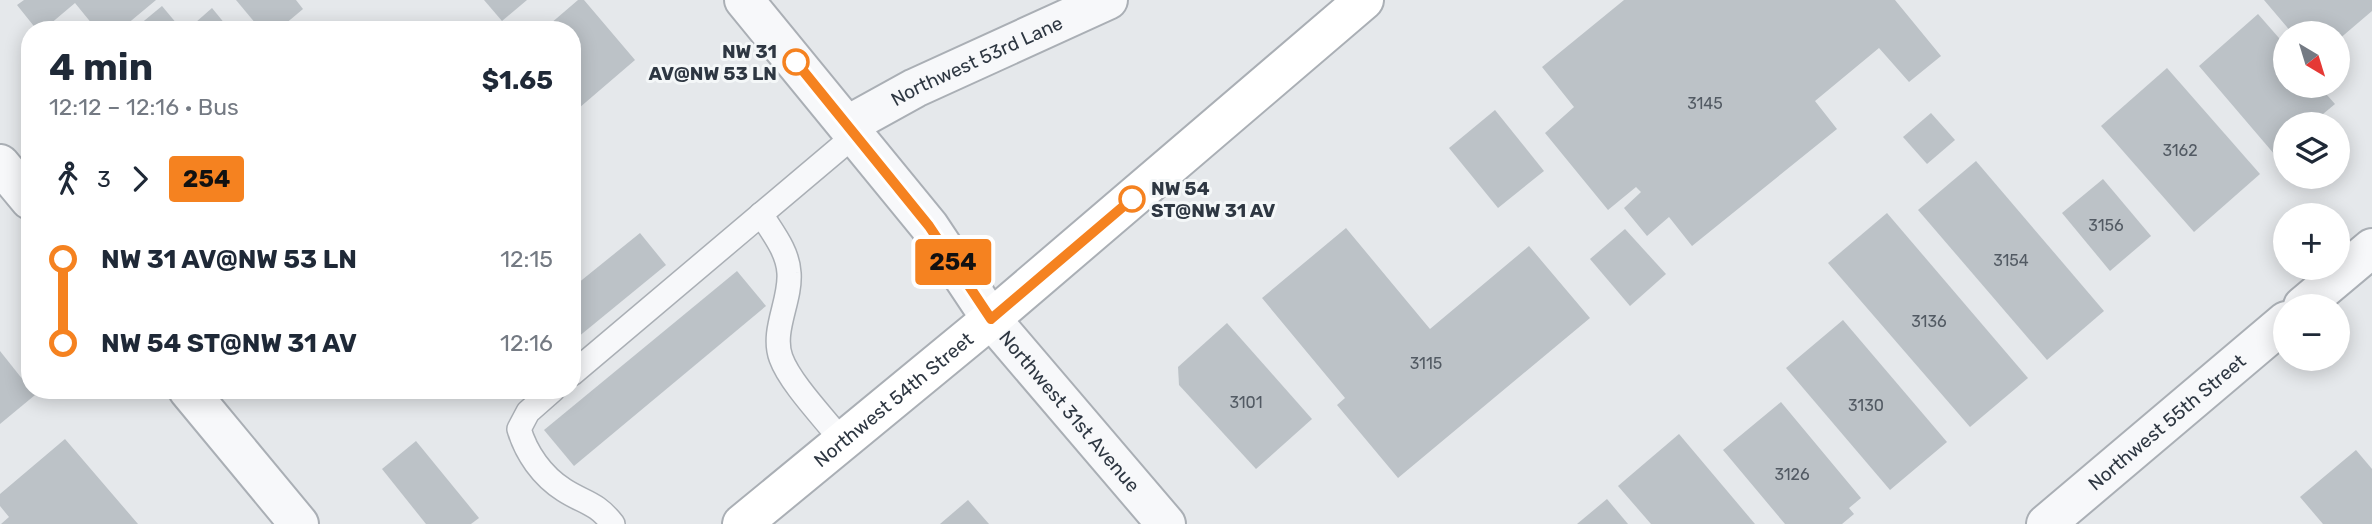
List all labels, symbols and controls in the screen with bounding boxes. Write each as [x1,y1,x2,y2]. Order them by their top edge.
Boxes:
street label: Northwest 53rd Lane [887,11,1066,111]
north arrow [2273,21,2350,98]
map controls [2273,21,2350,371]
place label: NW 31 AV@NW 53 LN [649,40,777,85]
text: 4 min [49,44,153,90]
marker: NW 31 AV@NW 53 LN [783,49,809,75]
text: $1.65 [482,65,553,96]
text: 12:12 – 12:16 · Bus [49,93,239,121]
house number: 3145 [1687,94,1723,113]
button: layers [2273,112,2350,189]
house number: 3162 [2162,141,2198,160]
icon: walk [49,160,87,198]
icon: forward [121,160,159,198]
text: 3 [97,165,111,193]
text: 254 [183,165,230,193]
place label: NW 54 ST@NW 31 AV [1151,177,1276,222]
marker: NW 54 ST@NW 31 AV [1119,186,1145,212]
button: + [2273,203,2350,280]
house number: 3156 [2088,216,2124,235]
line badge: 254 [913,239,993,285]
text: NW 31 AV@NW 53 LN [101,244,357,275]
text: 12:15 [500,245,553,273]
text: 254 [929,248,977,276]
house number: 3154 [1993,251,2029,270]
button: − [2273,294,2350,371]
house number: 3136 [1911,312,1947,331]
street label: Northwest 31st Avenue [994,326,1145,496]
street label: Northwest 54th Street [809,327,978,472]
text: NW 54 ST@NW 31 AV [101,328,357,359]
text: 12:16 [500,329,553,357]
street label: Northwest 55th Street [2083,349,2250,495]
house number: 3115 [1410,354,1442,373]
house number: 3101 [1229,393,1263,412]
house number: 3130 [1848,396,1884,415]
house number: 3126 [1774,465,1810,484]

